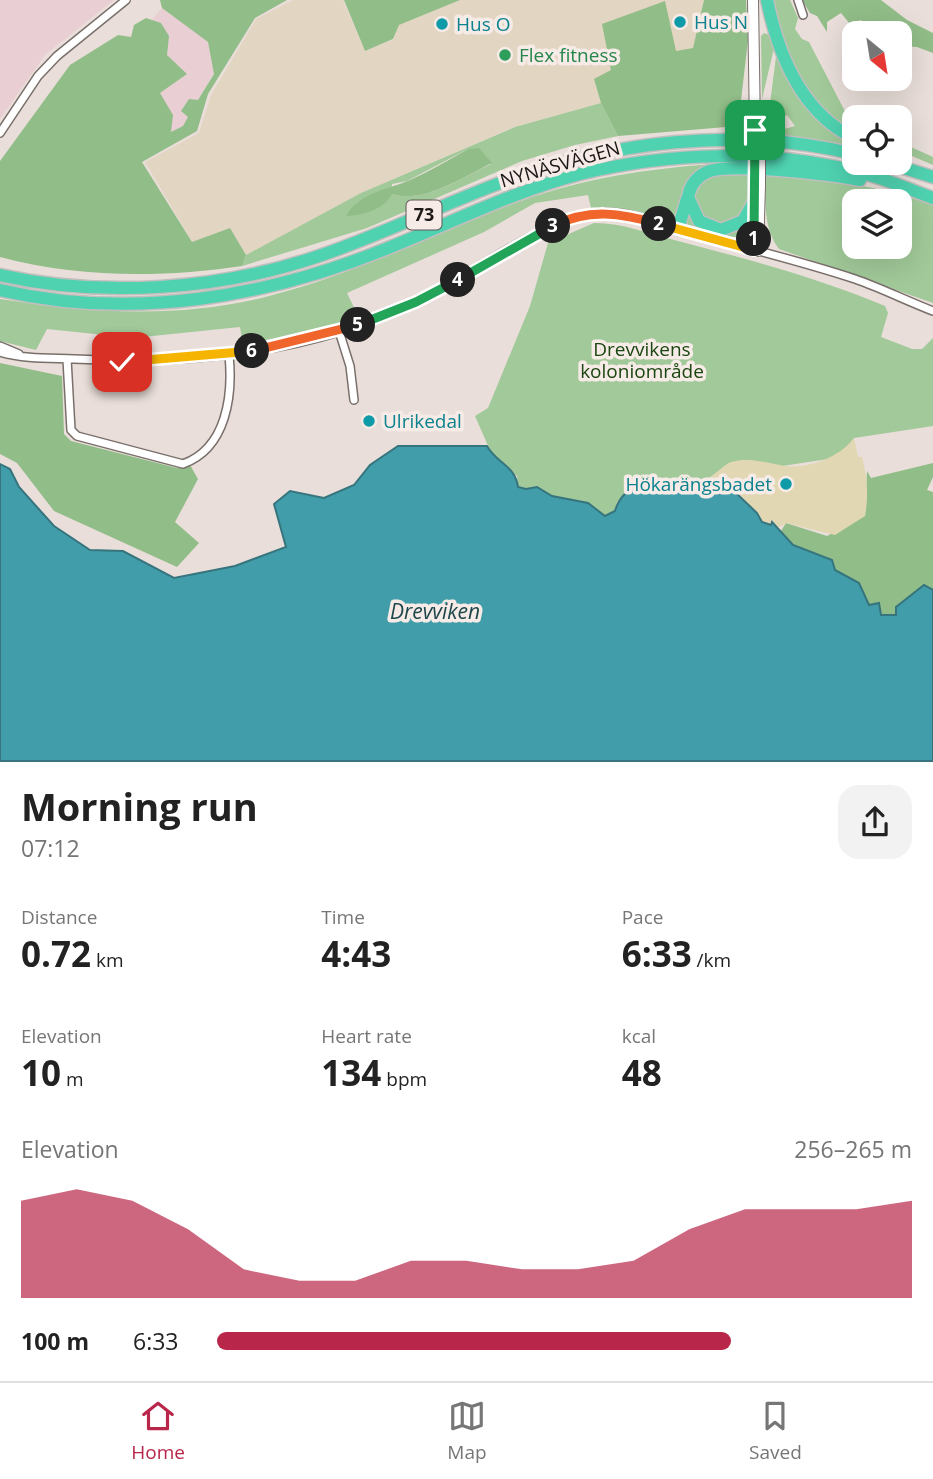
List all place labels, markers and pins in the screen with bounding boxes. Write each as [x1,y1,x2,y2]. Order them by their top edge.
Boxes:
place label: Hus N [694,9,748,35]
place label: Hus O [456,11,510,37]
marker: Hus N [672,14,688,30]
marker: Hus O [434,16,450,32]
place label: Flex fitness [519,42,618,68]
marker: Flex fitness [497,47,513,63]
pin [725,100,785,160]
pin: 2 [642,206,676,242]
pin: 3 [536,208,570,244]
pin: 1 [736,222,772,256]
pin: 4 [440,262,476,298]
pin: 5 [340,308,376,342]
pin [92,332,152,392]
pin: 6 [234,334,270,368]
place label: Ulrikedal [383,408,462,434]
marker: Ulrikedal [361,413,377,429]
place label: Hökarängsbadet [625,471,772,497]
marker: Hökarängsbadet [778,476,794,492]

